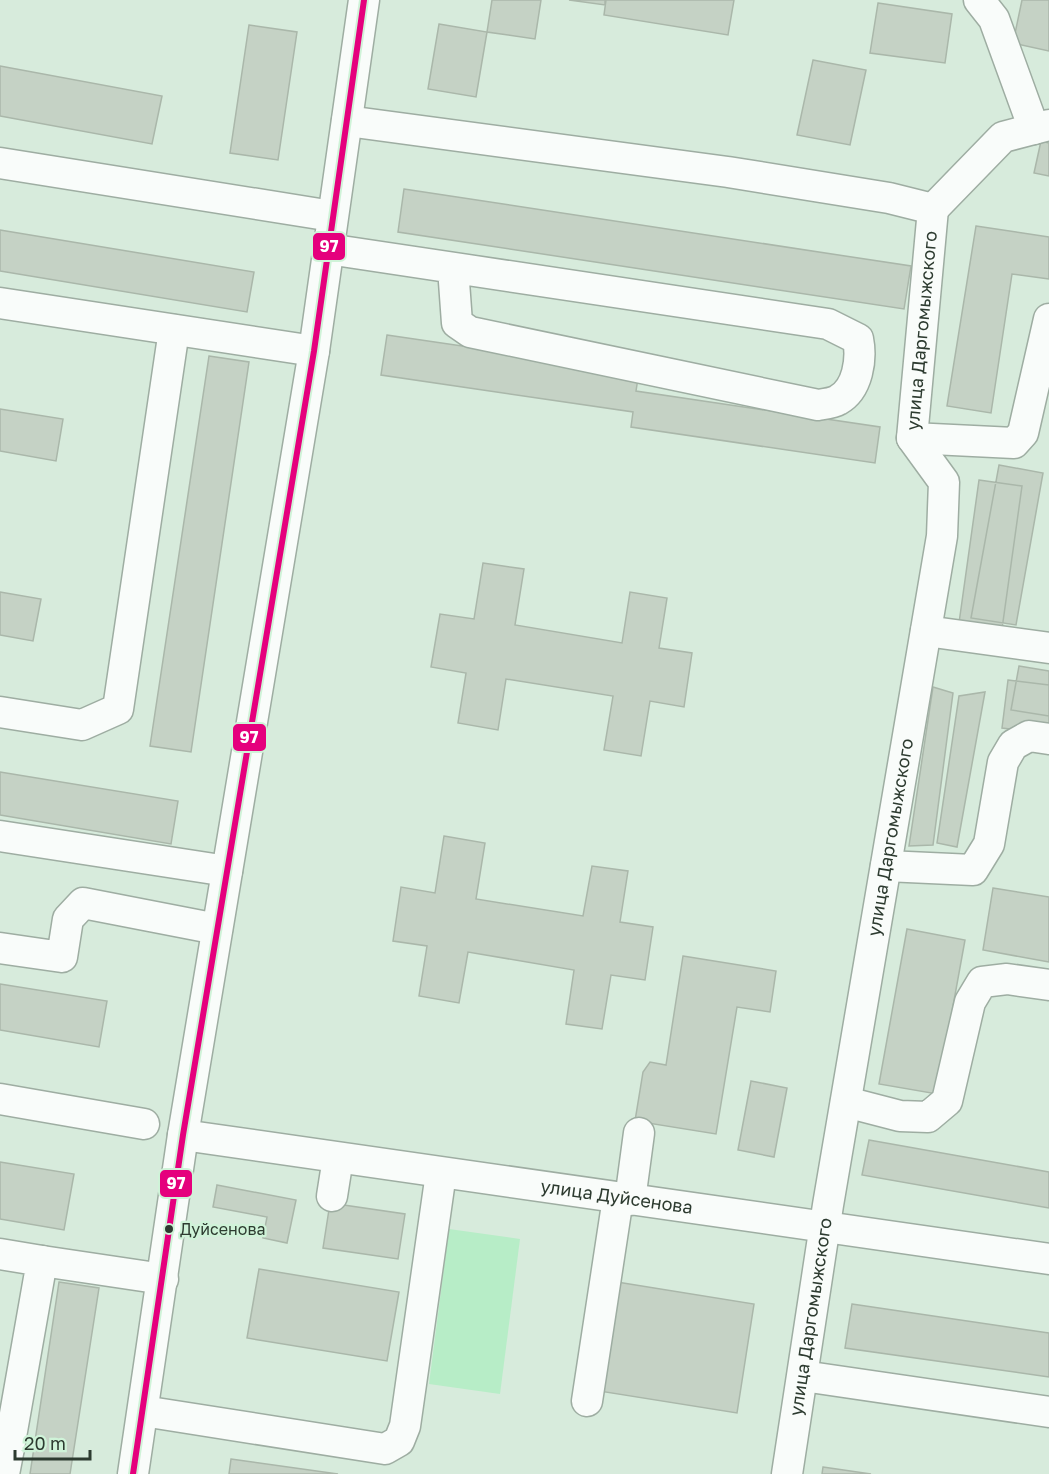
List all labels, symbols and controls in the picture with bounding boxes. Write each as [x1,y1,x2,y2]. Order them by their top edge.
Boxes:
street label: улица Даргомыжского [901,230,941,431]
line badge: 97 [312,232,346,261]
text: 97 [320,236,339,256]
line badge: 97 [232,723,267,752]
text: 97 [240,727,259,747]
street label: улица Даргомыжского [862,737,917,938]
line badge: 97 [159,1169,193,1198]
text: 97 [167,1173,186,1193]
street label: улица Дуйсенова [539,1174,694,1218]
street label: улица Даргомыжского [784,1216,836,1417]
place label: Дуйсенова [180,1219,266,1239]
marker: Дуйсенова [163,1223,175,1235]
scale bar [15,1423,90,1461]
text: 20 m [24,1432,66,1454]

